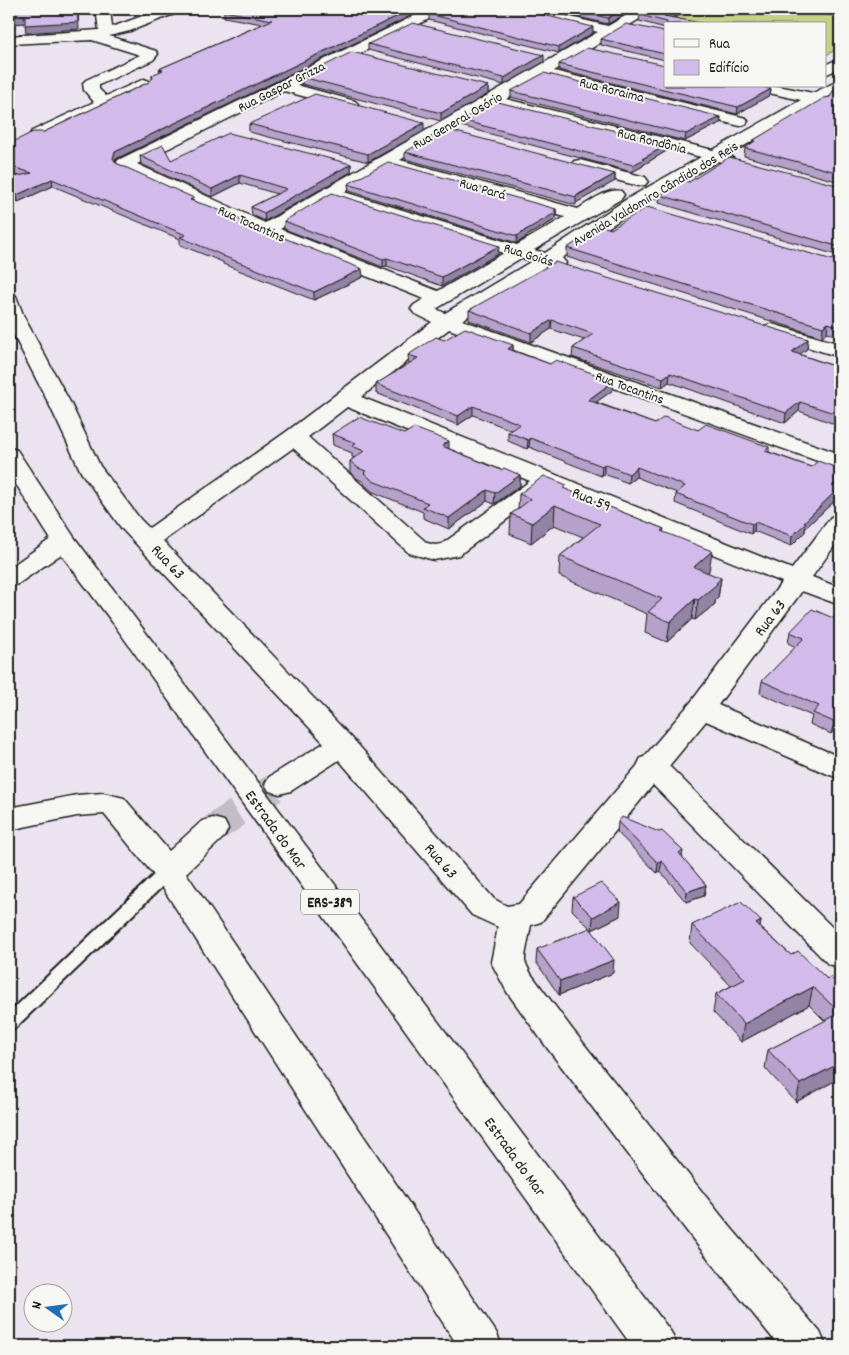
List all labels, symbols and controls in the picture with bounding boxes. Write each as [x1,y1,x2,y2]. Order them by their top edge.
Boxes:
legend [664,22,826,88]
text: Rua [709,34,731,56]
street label: Rua Gaspar Grizza [235,57,329,118]
text: Edifício [709,58,749,80]
street label: Rua Roraima [577,73,646,109]
street label: Rua General Osório [409,88,507,156]
street label: Rua Rondônia [615,124,689,160]
street label: Avenida Valdomiro Cândido dos Reis [569,137,743,252]
street label: Rua Pará [457,174,508,206]
street label: Rua Tocantins [214,201,288,249]
street label: Rua Goiás [501,239,556,273]
street label: Rua Tocantins [592,367,667,411]
street label: Rua 59 [568,482,614,519]
street label: Rua 63 [145,540,189,585]
street label: Rua 63 [750,595,792,642]
street label: Estrada do Mar [238,786,312,875]
street label: Rua 63 [418,839,462,885]
road number: ERS-389 [301,890,359,914]
street label: Estrada do Mar [477,1113,551,1202]
north arrow [22,1282,72,1332]
text: N [27,1299,48,1311]

